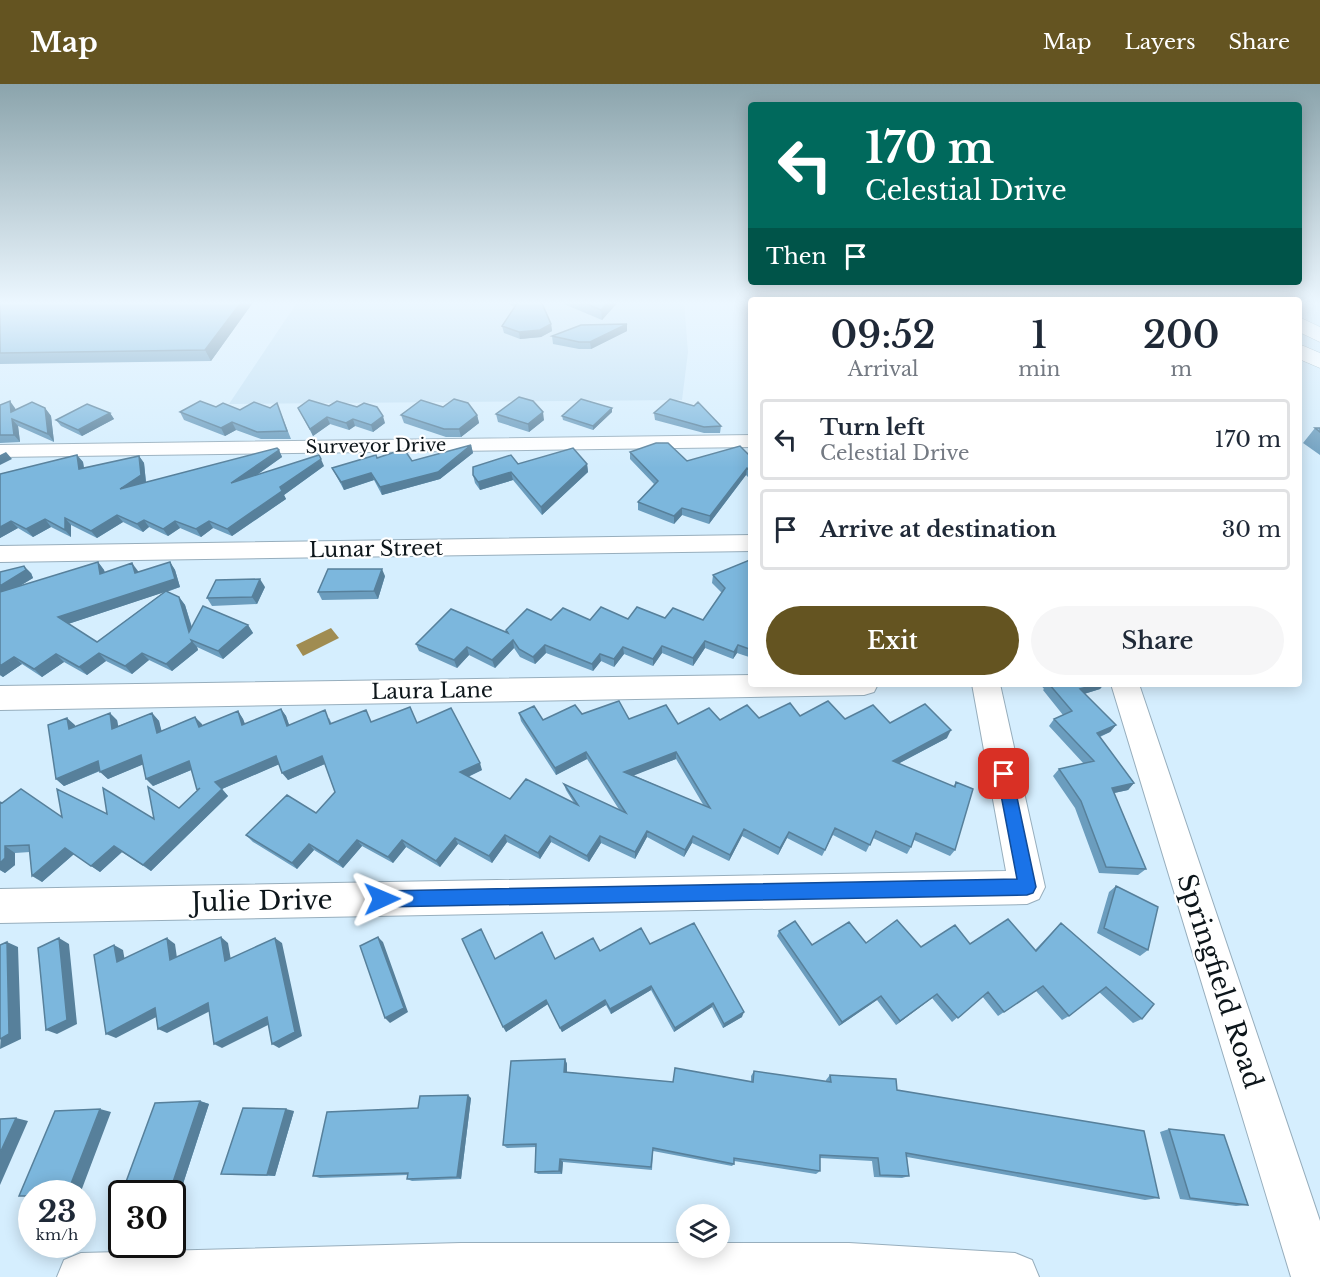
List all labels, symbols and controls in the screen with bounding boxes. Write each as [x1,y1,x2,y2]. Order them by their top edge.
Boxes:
text: Map [30,25,98,60]
text: Map [1043,29,1092,55]
text: Layers [1125,29,1196,55]
text: Share [1229,29,1290,55]
text: 170 m [865,122,994,174]
icon: left [766,126,844,204]
text: Celestial Drive [865,174,1067,207]
icon: arrive [839,240,872,273]
text: Then [766,243,827,270]
text: 09:52 [831,313,936,358]
text: 1 [1031,313,1047,358]
text: 200 [1143,313,1219,358]
text: Arrival [848,357,919,381]
text: min [1018,357,1060,381]
text: m [1170,357,1192,381]
text: Turn left [820,414,925,441]
icon: left [769,423,802,456]
text: 170 m [1215,426,1281,453]
street label: Surveyor Drive [306,434,446,458]
text: Celestial Drive [820,441,969,465]
icon: arrive [769,513,802,546]
text: Arrive at destination [820,516,1057,543]
text: 30 m [1222,516,1281,543]
street label: Lunar Street [309,535,443,563]
button: Exit [766,606,1019,675]
button: Share [1031,606,1284,675]
street label: Laura Lane [371,677,493,705]
pin [978,748,1029,799]
icon: arrive [987,757,1020,790]
position arrow [350,867,414,931]
street label: Springfield Road [1170,870,1270,1092]
street label: Julie Drive [188,884,333,918]
speed limit sign: 30 [108,1180,186,1258]
text: 23 [38,1193,76,1230]
map controls [676,1204,730,1258]
button: layers [676,1204,730,1258]
text: km/h [36,1225,78,1244]

